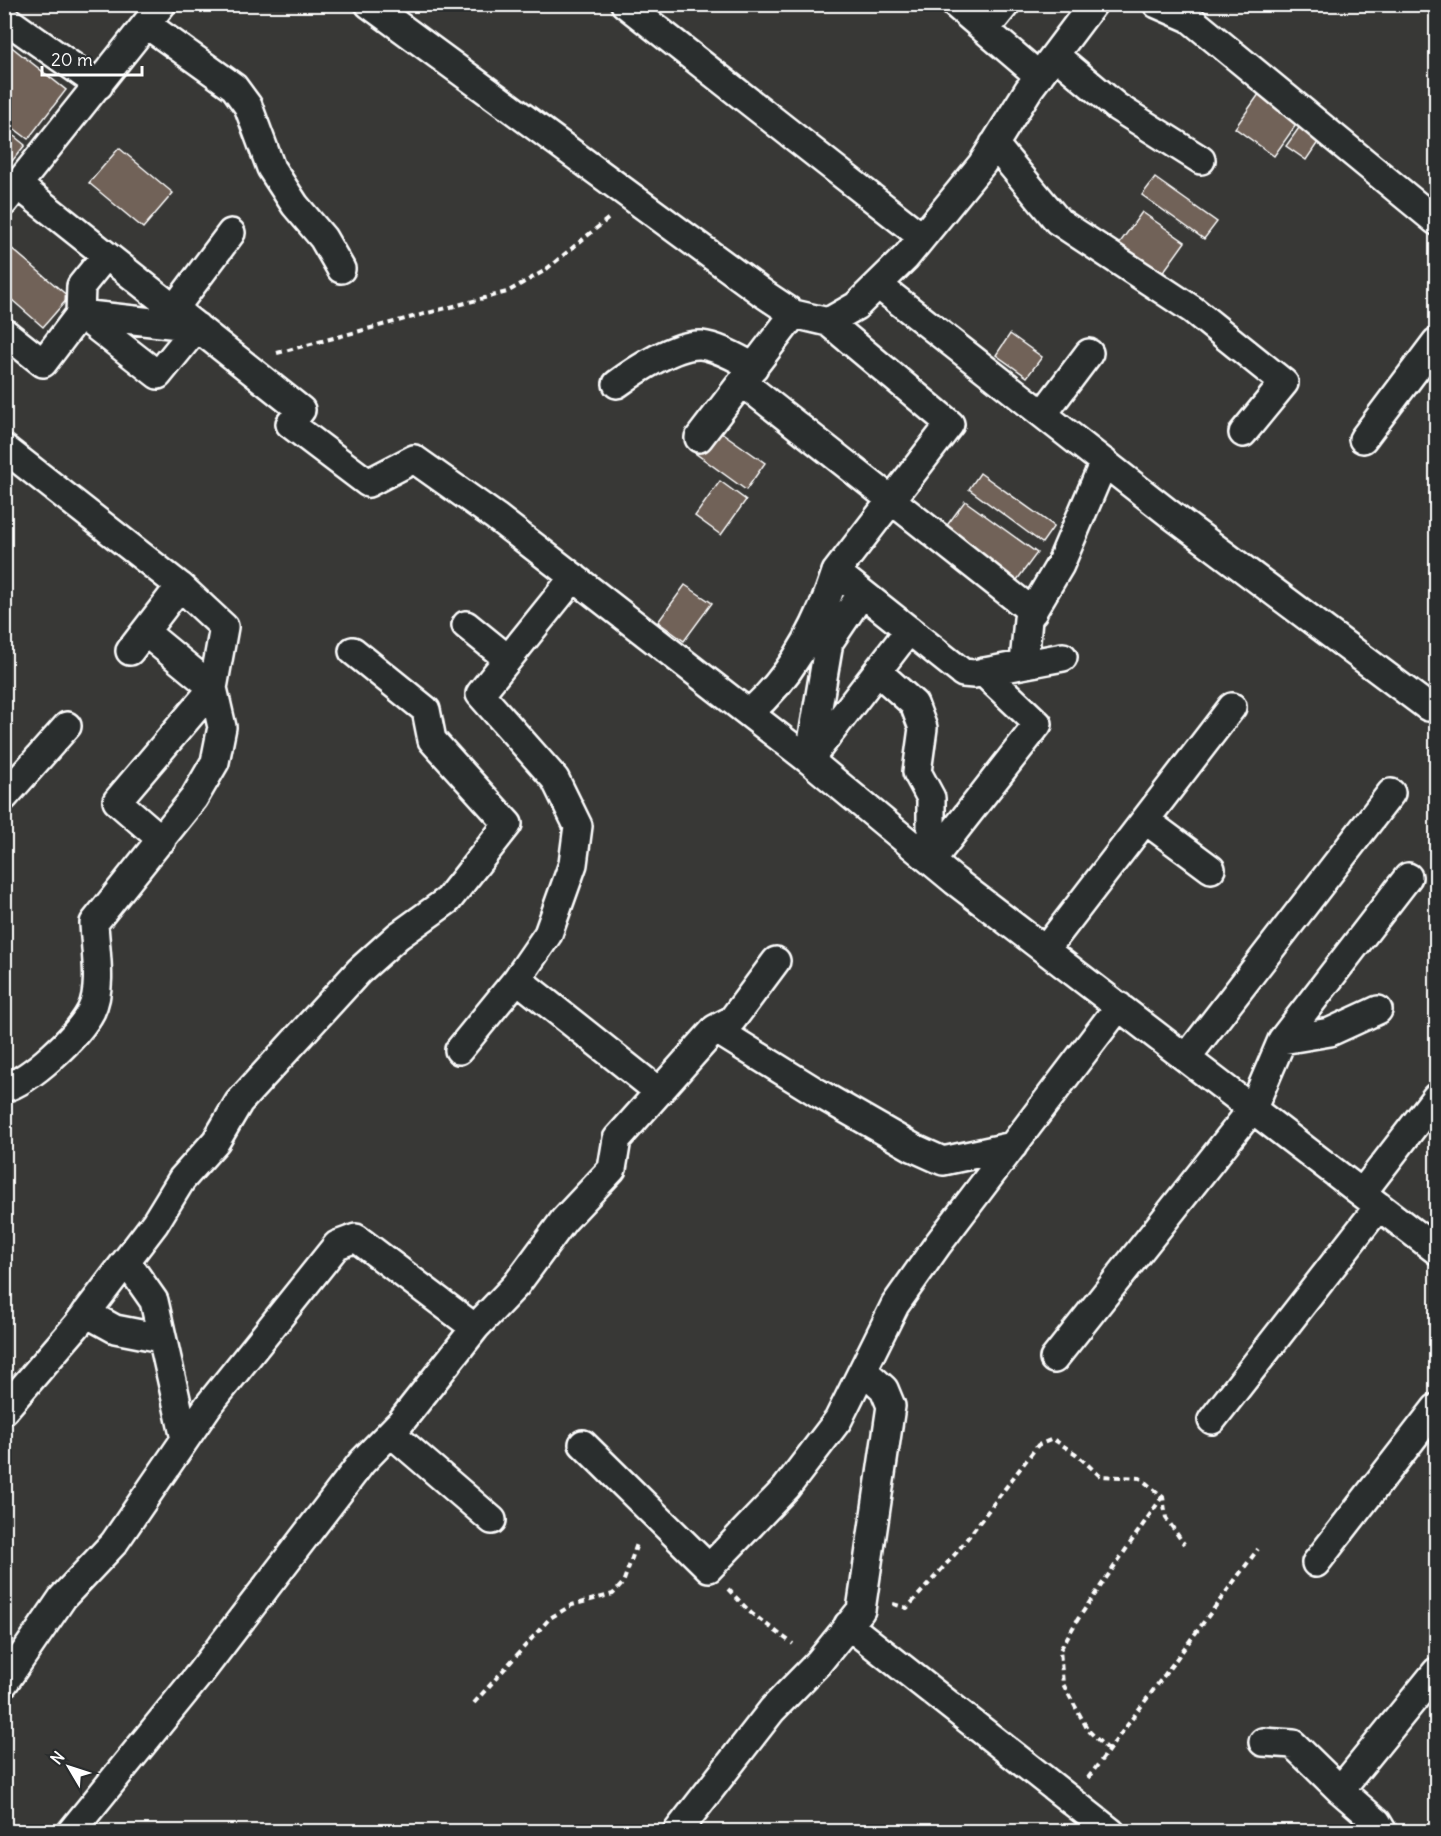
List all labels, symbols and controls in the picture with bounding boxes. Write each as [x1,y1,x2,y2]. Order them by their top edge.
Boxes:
scale bar [42,39,142,77]
text: 20 m [51,48,93,71]
north arrow [39,1737,99,1797]
text: N [46,1747,69,1768]

